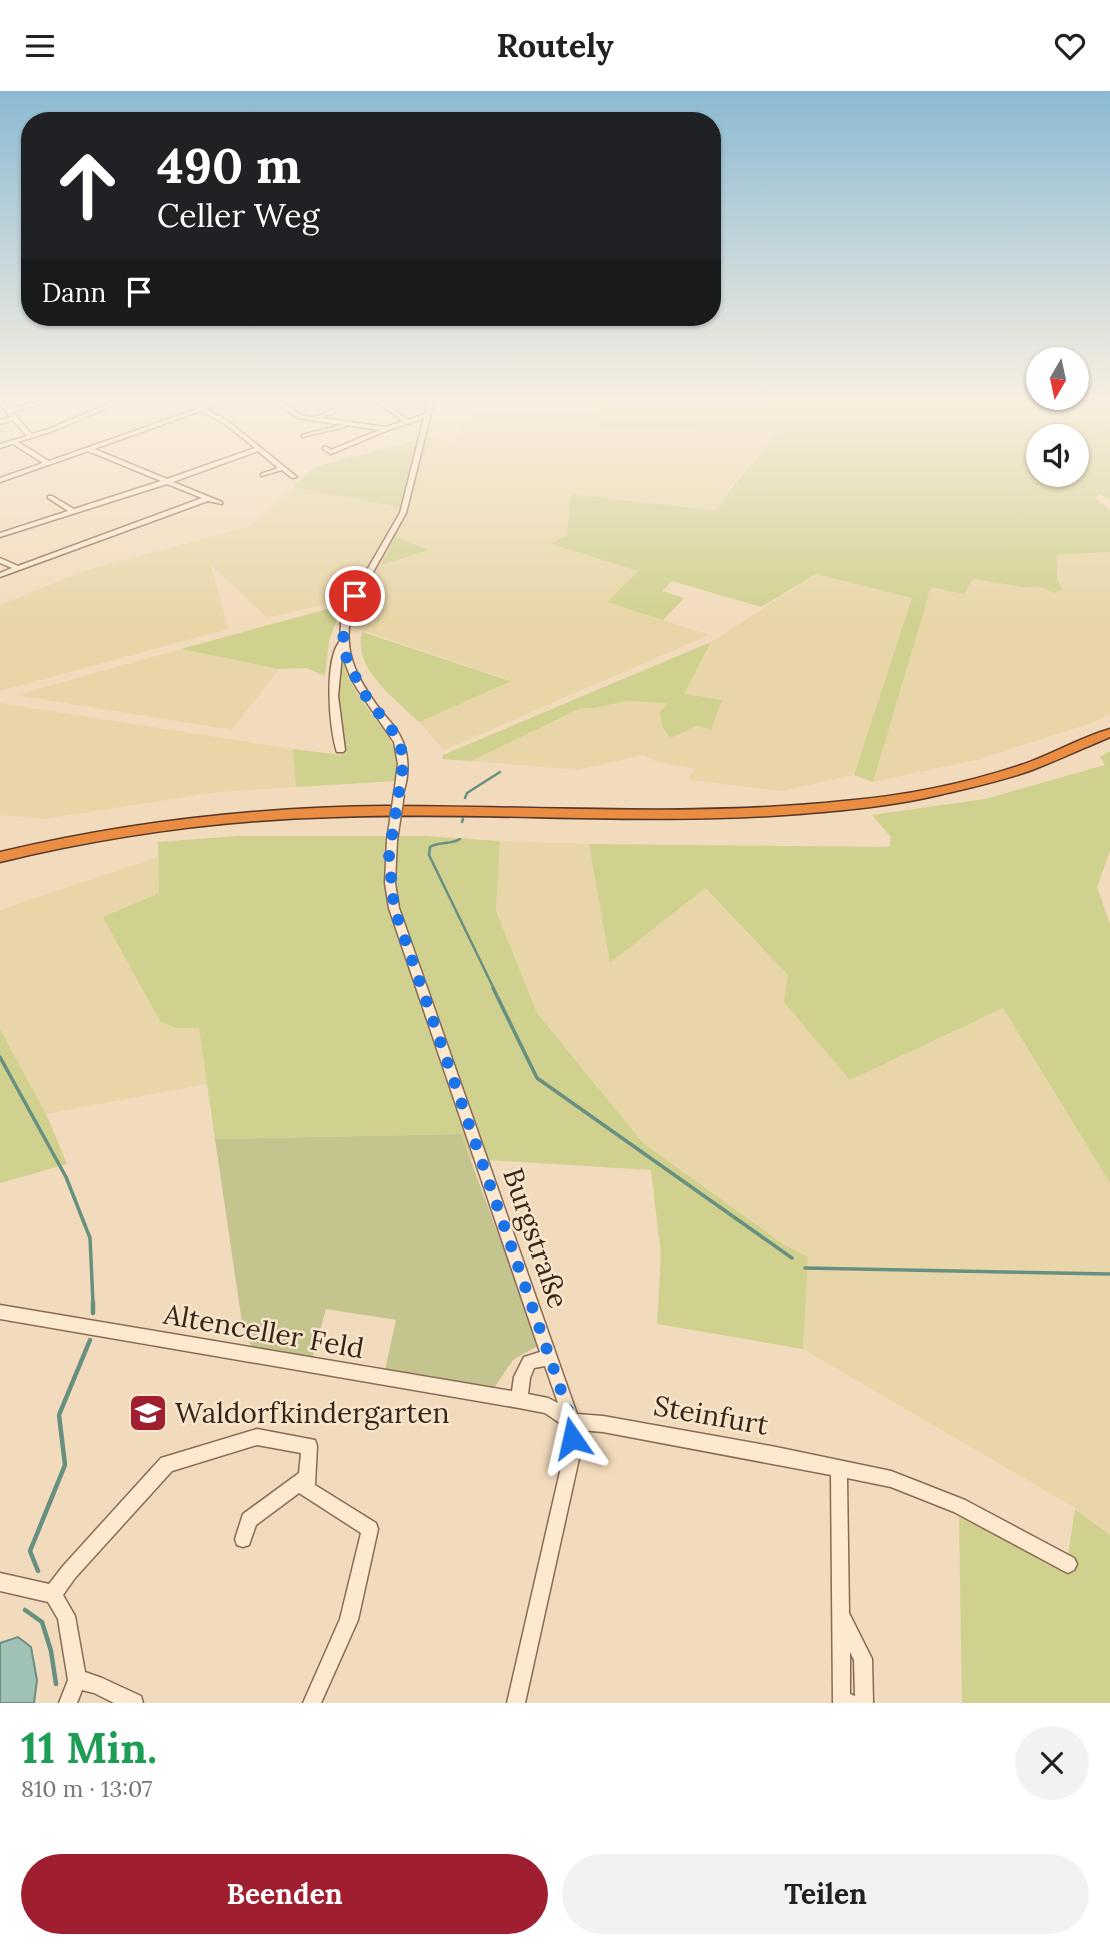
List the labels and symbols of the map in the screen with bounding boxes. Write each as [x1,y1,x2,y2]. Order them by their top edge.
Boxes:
north arrow [1026,347,1088,409]
pin [325,566,385,626]
street label: Burgstraße [495,1163,577,1313]
street label: Altenceller Feld [160,1296,367,1366]
street label: Steinfurt [651,1387,771,1443]
school or university icon: Waldorfkindergarten [127,1392,169,1434]
place label: Waldorfkindergarten [175,1395,449,1431]
position arrow [535,1401,609,1475]

